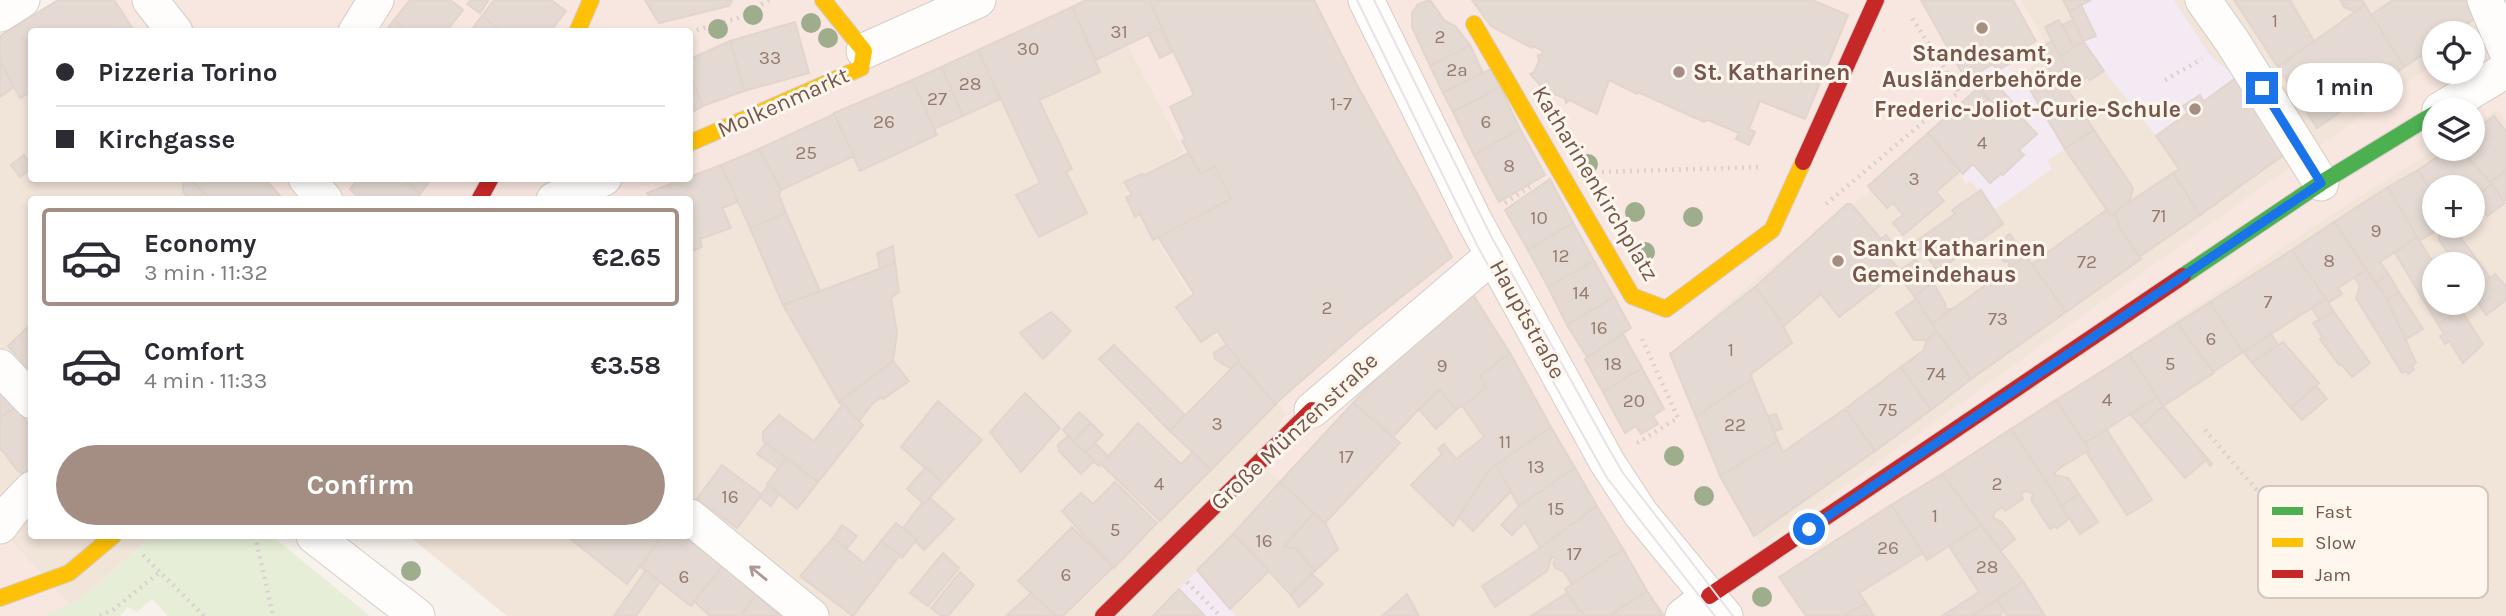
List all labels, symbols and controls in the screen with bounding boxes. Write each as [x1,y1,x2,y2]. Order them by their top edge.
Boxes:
house number: 1 [2272,10,2278,32]
marker: Standesamt, Ausländerbehörde [1974,20,1990,36]
house number: 31 [1110,21,1128,43]
map controls [2422,21,2485,315]
button: locate [2422,21,2485,84]
house number: 2 [1434,26,1446,48]
house number: 30 [1017,38,1039,60]
place label: Standesamt, Ausländerbehörde [1882,40,2082,93]
house number: 33 [759,47,781,69]
text: Pizzeria Torino [98,57,277,88]
house number: 2a [1446,59,1468,81]
place label: St. Katharinen [1693,59,1850,86]
street label: Molkenmarkt [713,61,854,144]
marker: St. Katharinen [1671,64,1687,80]
callout: 1 min [2286,64,2402,112]
route end [2246,72,2278,104]
house number: 28 [959,73,981,95]
text: 1 min [2316,74,2374,101]
street label: Katharinenkirchplatz [1527,81,1664,286]
house number: 27 [927,88,947,110]
house number: 1-7 [1330,93,1352,115]
place label: Frederic-Joliot-Curie-Schule [1874,96,2181,123]
button: layers [2422,98,2485,161]
marker: Frederic-Joliot-Curie-Schule [2187,101,2203,117]
house number: 26 [873,111,895,133]
house number: 6 [1481,111,1491,133]
text: Kirchgasse [98,124,235,155]
house number: 4 [1977,132,1988,154]
house number: 25 [795,142,817,164]
house number: 8 [1503,155,1515,177]
house number: 3 [1908,168,1920,190]
button: + [2422,175,2485,238]
house number: 71 [2151,205,2167,227]
house number: 10 [1530,207,1548,229]
house number: 9 [2370,220,2382,242]
icon: car [60,226,123,289]
text: Economy [144,228,256,259]
place label: Sankt Katharinen Gemeindehaus [1852,235,2046,288]
text: €2.65 [592,242,661,273]
house number: 12 [1552,245,1570,267]
house number: 8 [2323,250,2335,272]
house number: 72 [2077,251,2097,273]
button: − [2422,252,2485,315]
marker: Sankt Katharinen Gemeindehaus [1830,253,1846,269]
street label: Hauptstraße [1484,255,1571,383]
text: 3 min · 11:32 [144,259,268,286]
house number: 14 [1573,282,1590,304]
house number: 7 [2264,291,2273,313]
house number: 2 [1321,297,1333,319]
house number: 73 [1988,308,2008,330]
house number: 16 [1590,317,1608,339]
house number: 6 [2206,328,2216,350]
icon: car [60,334,123,397]
text: Comfort [144,336,245,367]
house number: 1 [1728,339,1734,361]
street label: Große Münzenstraße [1205,347,1383,516]
text: €3.58 [591,350,661,381]
house number: 18 [1604,353,1622,375]
house number: 5 [2165,353,2175,375]
house number: 9 [1436,355,1448,377]
house number: 74 [1926,363,1946,385]
text: 4 min · 11:33 [144,367,267,394]
house number: 4 [2102,389,2113,411]
house number: 20 [1623,390,1645,412]
house number: 75 [1878,399,1898,421]
house number: 3 [1211,413,1223,435]
house number: 22 [1724,414,1746,436]
house number: 11 [1499,431,1511,453]
button: Confirm [56,445,665,525]
house number: 17 [1338,446,1354,468]
house number: 13 [1527,456,1545,478]
house number: 4 [1154,473,1165,495]
house number: 2 [1991,473,2003,495]
house number: 16 [721,486,739,508]
legend [2258,486,2488,598]
house number: 15 [1547,498,1565,520]
text: Fast [2315,501,2352,523]
house number: 1 [1932,505,1938,527]
route start [1793,513,1825,545]
house number: 5 [1110,519,1120,541]
house number: 16 [1255,530,1273,552]
text: Slow [2315,532,2356,554]
house number: 26 [1877,537,1899,559]
house number: 17 [1566,543,1582,565]
house number: 28 [1976,556,1998,578]
house number: 6 [1061,564,1071,586]
text: Jam [2315,564,2351,586]
one-way arrow [749,565,767,581]
house number: 6 [679,566,689,588]

